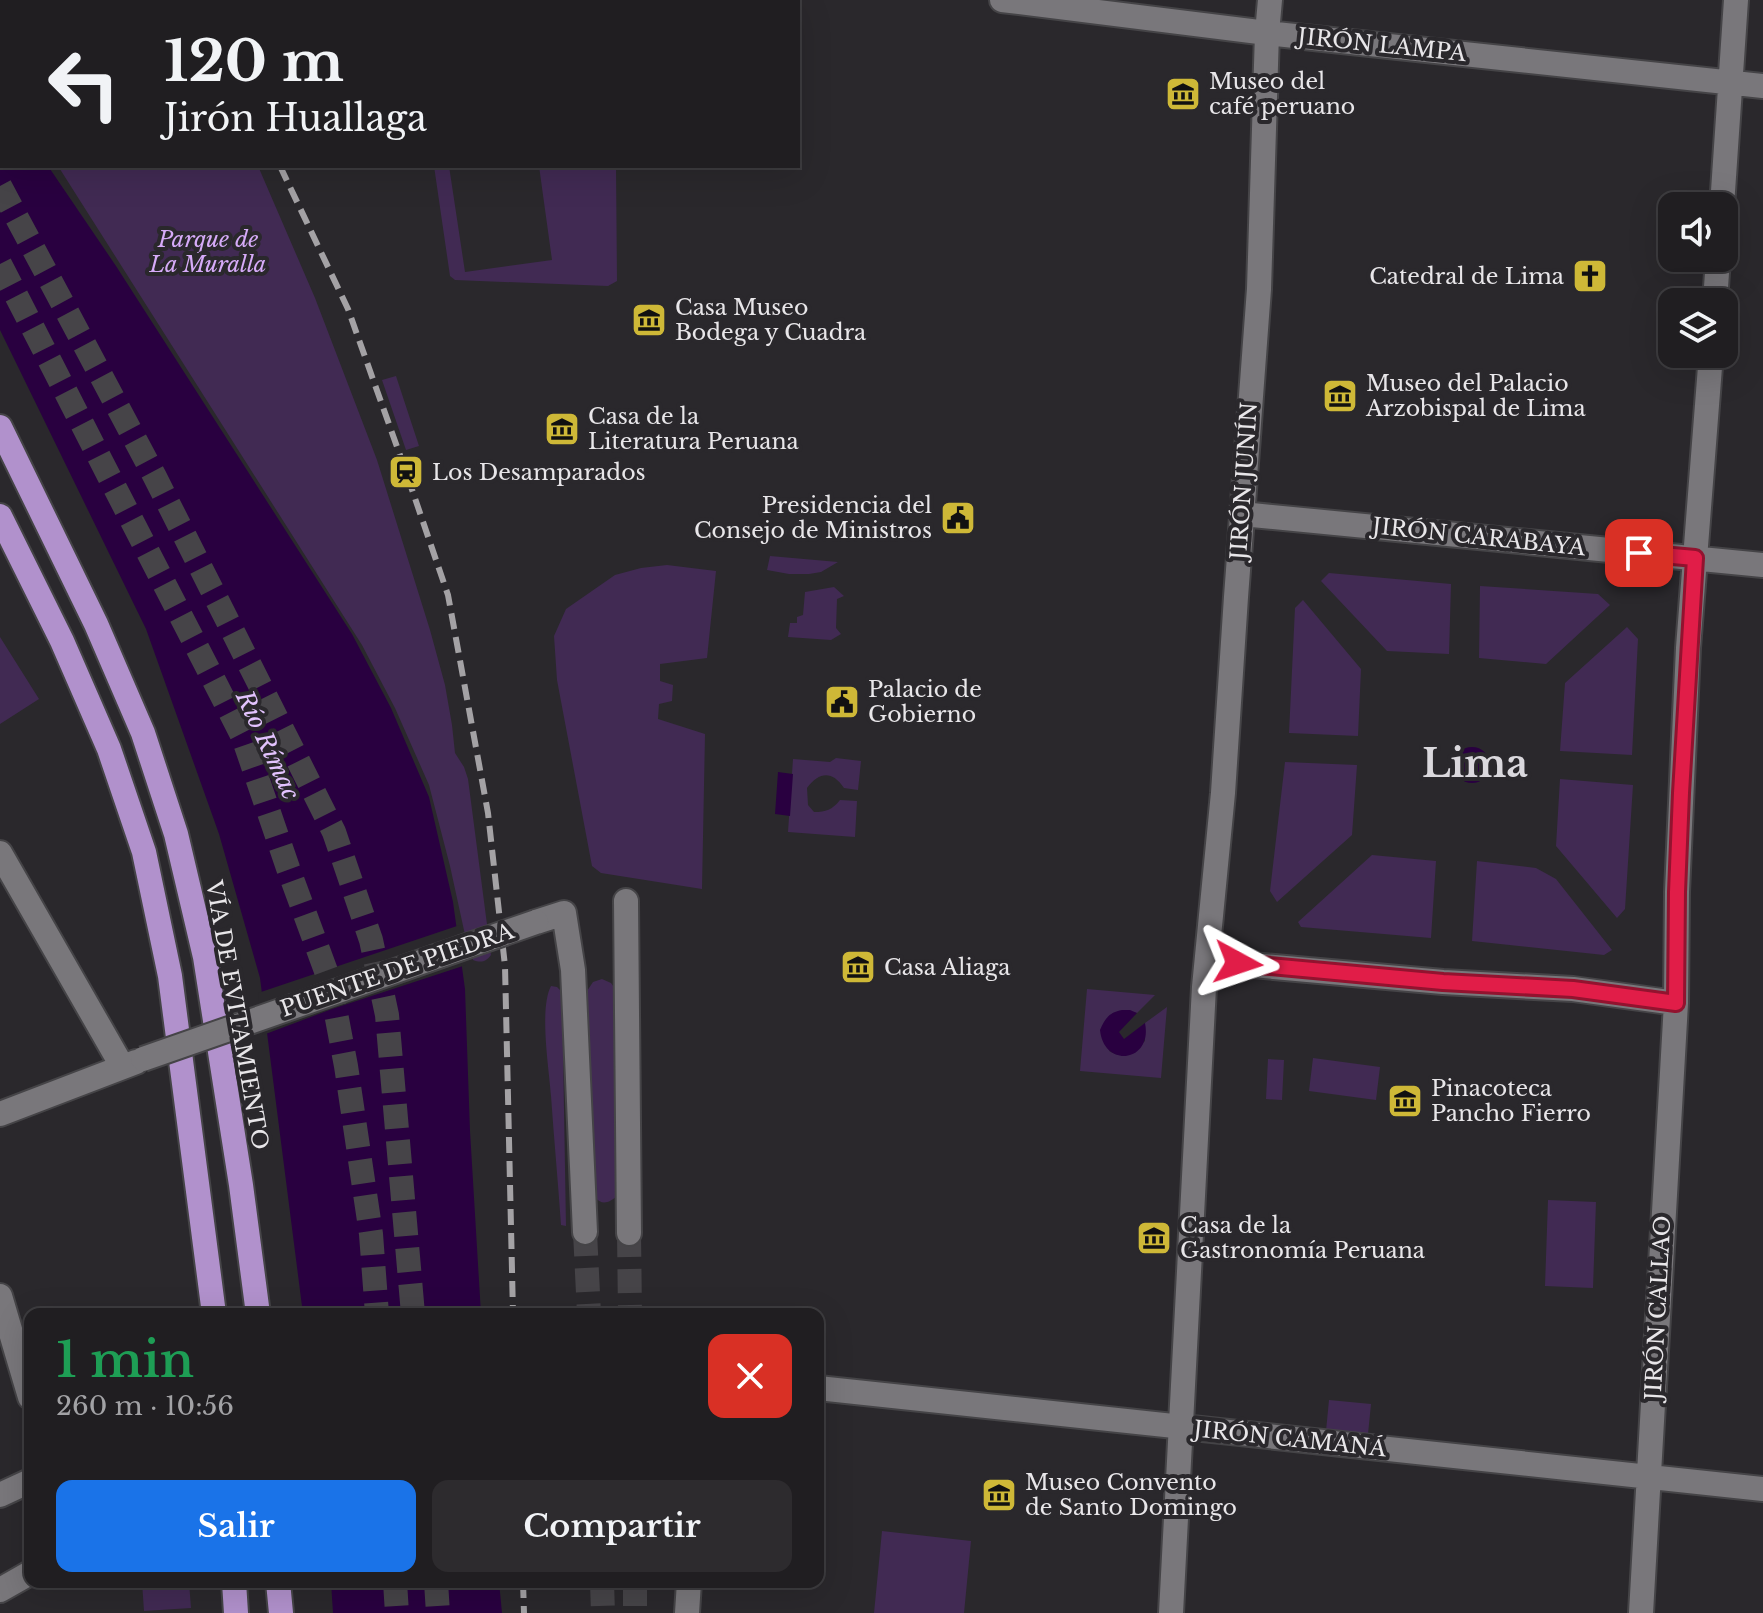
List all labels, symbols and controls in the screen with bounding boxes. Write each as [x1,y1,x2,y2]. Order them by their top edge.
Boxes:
street label: JIRÓN LAMPA [1293,21,1469,67]
text: 120 m [164,27,344,96]
icon: left [32,32,136,136]
place label: Museo del café peruano [1209,68,1355,120]
museum icon: Museo del café peruano [1164,75,1202,113]
text: Jirón Huallaga [164,96,427,141]
map controls [1658,192,1738,368]
button: sound [1658,192,1738,272]
park label: Parque de La Muralla [149,226,266,278]
church icon: Catedral de Lima [1571,257,1609,295]
place label: Catedral de Lima [1369,263,1565,290]
button: layers [1658,288,1738,368]
place label: Casa Museo Bodega y Cuadra [675,294,867,346]
museum icon: Casa Museo Bodega y Cuadra [630,301,668,339]
place label: Museo del Palacio Arzobispal de Lima [1365,370,1586,422]
museum icon: Museo del Palacio Arzobispal de Lima [1321,377,1359,415]
street label: JIRÓN JUNÍN [1224,401,1263,564]
place label: Casa de la Literatura Peruana [588,403,800,455]
museum icon: Casa de la Literatura Peruana [543,410,581,448]
station icon: Los Desamparados [387,453,425,491]
place label: Los Desamparados [432,459,646,486]
place label: Presidencia del Consejo de Ministros [694,492,932,544]
public building icon: Presidencia del Consejo de Ministros [939,499,977,537]
street label: JIRÓN CARABAYA [1368,511,1588,562]
pin [1605,519,1673,587]
icon: arrive [1617,531,1661,575]
place label: Palacio de Gobierno [868,676,982,728]
public building icon: Palacio de Gobierno [823,683,861,721]
water label: Río Rímac [230,685,306,805]
district label: Lima [1422,740,1528,787]
street label: VÍA DE EVITAMIENTO [200,877,275,1152]
street label: PUENTE DE PIEDRA [277,917,518,1023]
position arrow [1196,921,1280,1005]
museum icon: Casa Aliaga [839,948,877,986]
place label: Casa Aliaga [884,954,1011,981]
place label: Pinacoteca Pancho Fierro [1431,1075,1591,1127]
museum icon: Pinacoteca Pancho Fierro [1386,1082,1424,1120]
place label: Casa de la Gastronomía Peruana [1180,1212,1426,1264]
street label: JIRÓN CALLAO [1639,1215,1676,1404]
museum icon: Casa de la Gastronomía Peruana [1135,1219,1173,1257]
text: 1 min [56,1330,194,1390]
button: close [708,1334,792,1418]
text: 260 m · 10:56 [56,1390,234,1422]
street label: JIRÓN CAMANÁ [1189,1414,1389,1463]
place label: Museo Convento de Santo Domingo [1025,1469,1237,1521]
museum icon: Museo Convento de Santo Domingo [980,1476,1018,1514]
button: Salir [56,1480,416,1572]
button: Compartir [432,1480,792,1572]

